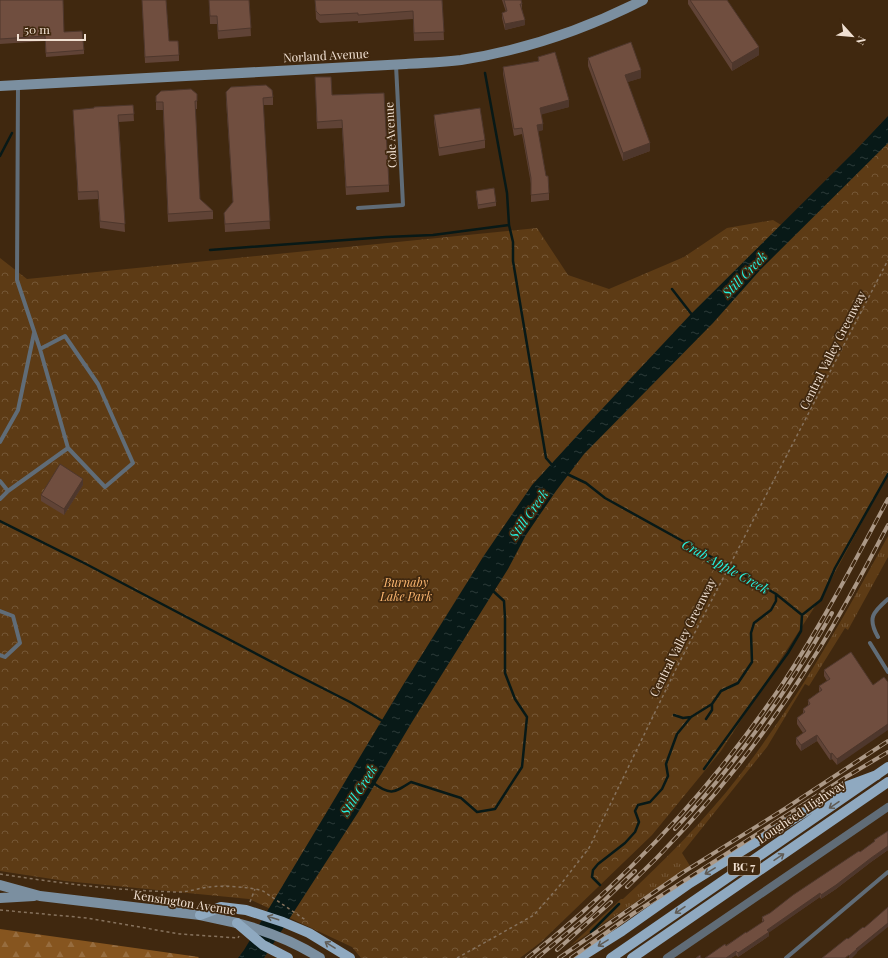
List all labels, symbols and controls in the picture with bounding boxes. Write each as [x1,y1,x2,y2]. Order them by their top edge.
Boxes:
scale bar [18,16,85,42]
north arrow [832,16,872,56]
text: 50 m [24,21,50,37]
text: N [853,34,870,48]
street label: Norland Avenue [283,45,369,65]
street label: Cole Avenue [380,101,400,169]
water label: Still Creek [717,247,770,301]
street label: Central Valley Greenway [795,288,869,412]
water label: Still Creek [504,485,552,543]
water label: Crab Apple Creek [679,535,773,597]
park label: Burnaby Lake Park [379,574,432,604]
street label: Central Valley Greenway [645,575,719,699]
water label: Still Creek [335,761,381,820]
street label: Lougheed Highway [754,776,848,846]
one-way arrow [828,801,839,809]
one-way arrow [773,853,784,861]
road number: BC 7 [728,857,760,875]
one-way arrow [705,866,716,875]
street label: Kensington Avenue [133,886,237,918]
one-way arrow [675,906,686,914]
one-way arrow [267,914,279,922]
one-way arrow [598,939,609,947]
one-way arrow [324,941,336,949]

